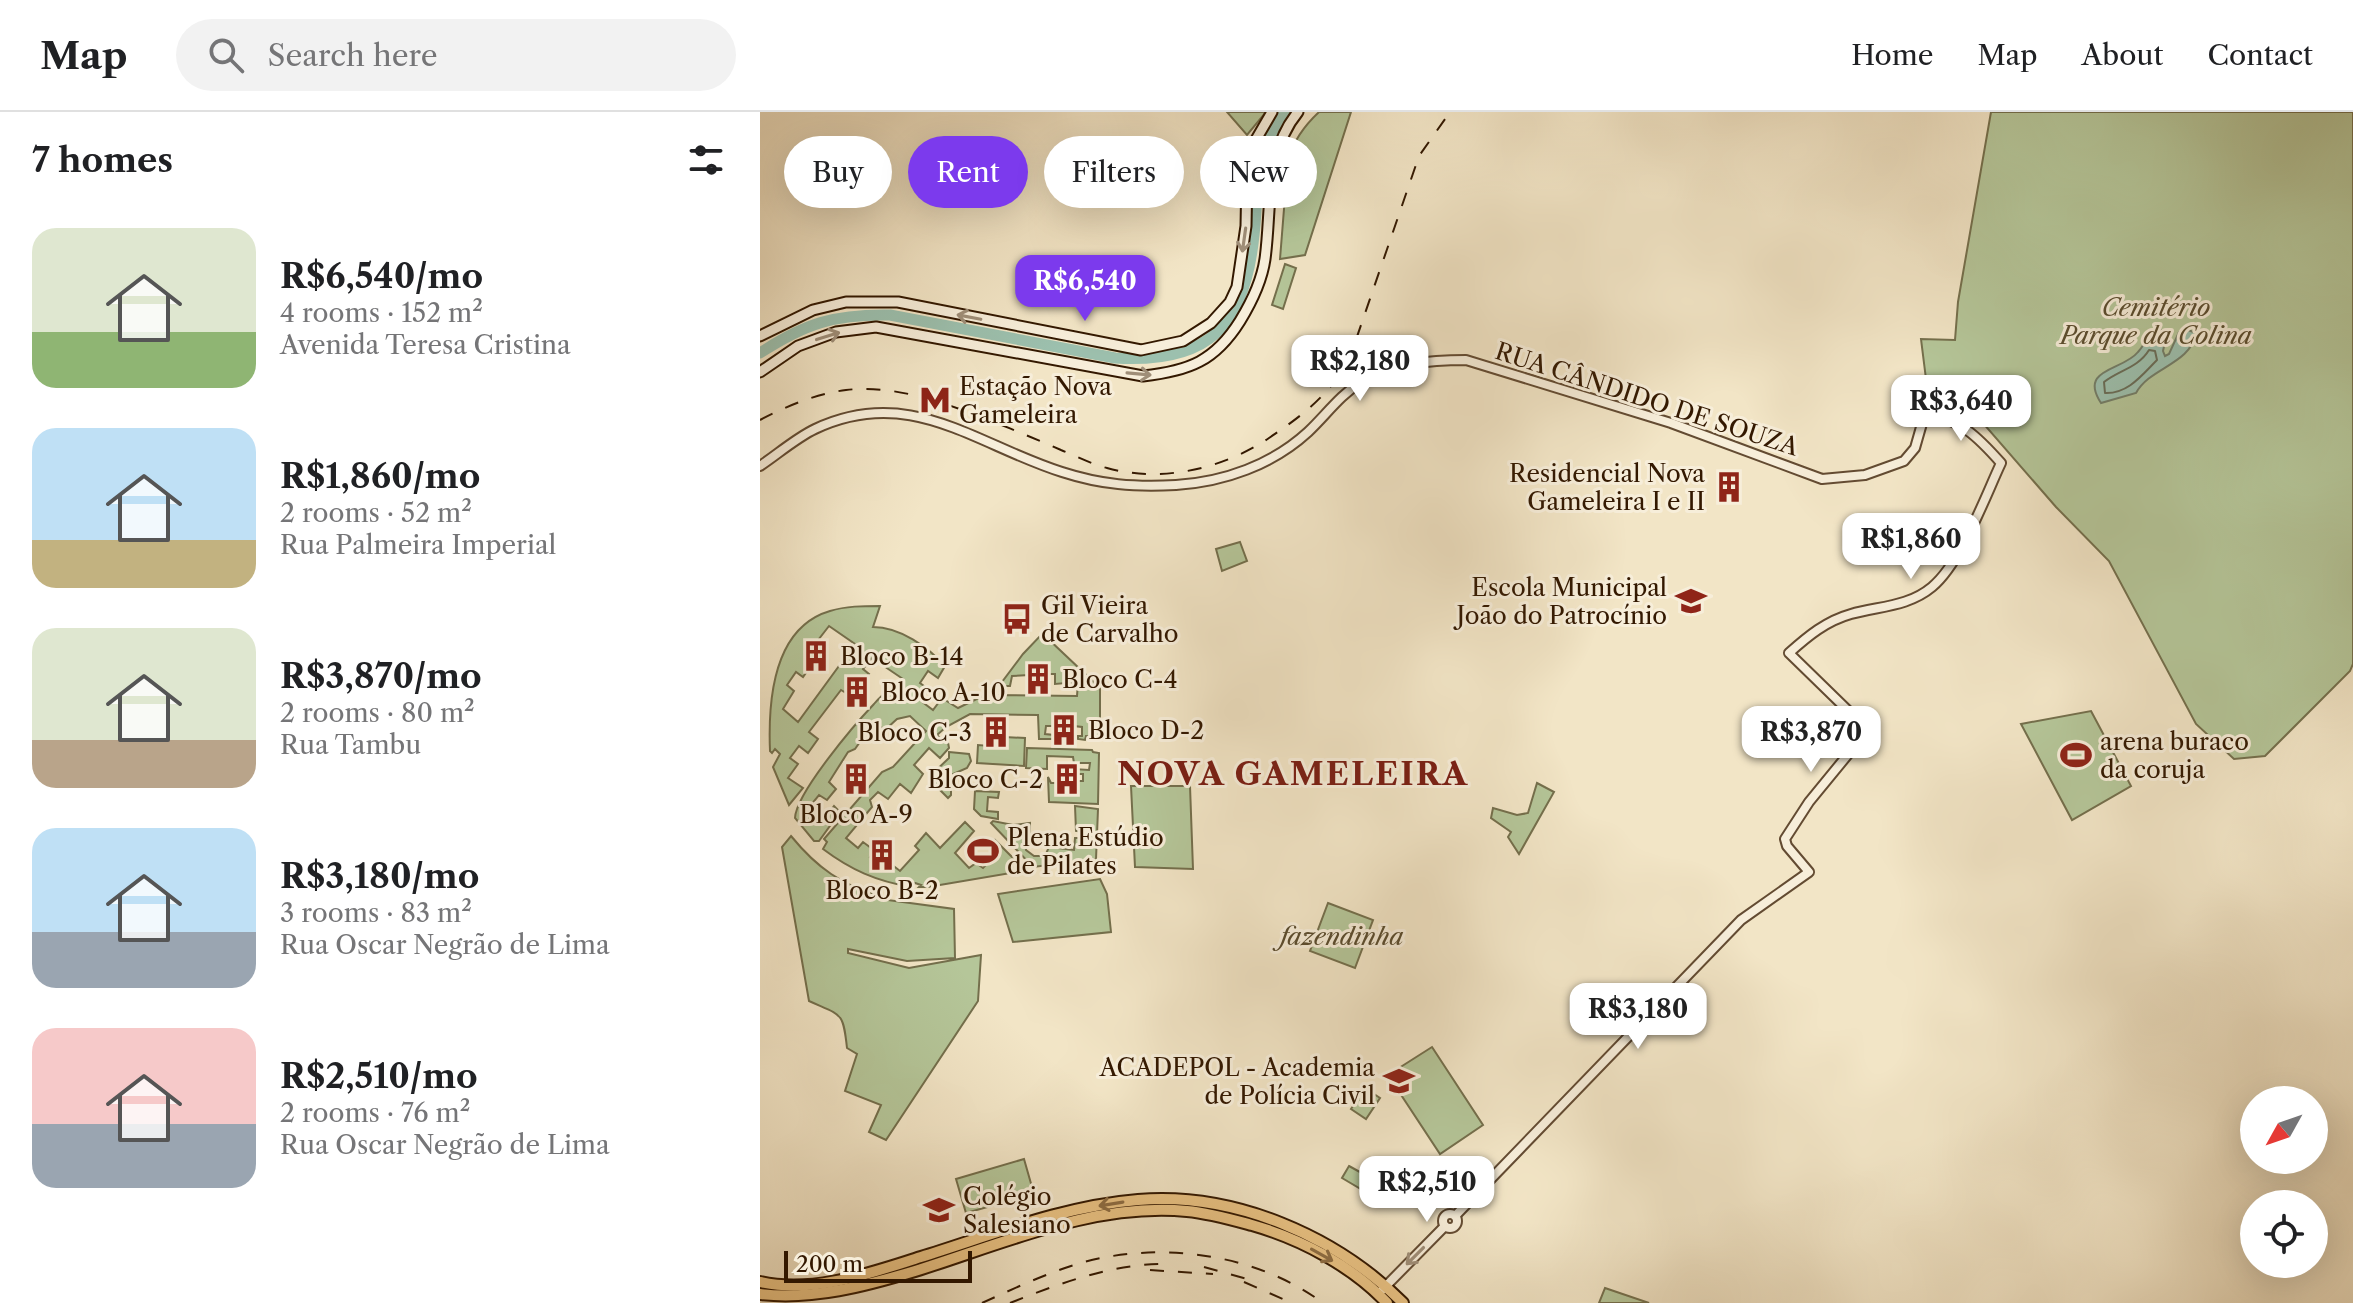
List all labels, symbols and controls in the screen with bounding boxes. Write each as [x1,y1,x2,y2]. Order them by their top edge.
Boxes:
search box [176,19,736,91]
text: Map [40,32,128,79]
icon: search [204,33,248,77]
text: Search here [268,37,438,74]
text: Home [1851,38,1933,72]
text: Map [1977,38,2037,72]
text: About [2081,38,2163,72]
text: Contact [2207,38,2313,72]
chip: Buy [784,136,892,208]
chip: Rent [908,136,1028,208]
chip: Filters [1044,136,1184,208]
chip: New [1200,136,1317,208]
icon: filters [684,138,728,182]
text: 7 homes [32,139,173,181]
one-way arrow [1236,227,1251,253]
text: R$6,540/mo [280,255,483,297]
pin: R$6,540 [1011,255,1159,323]
icon: home [96,260,192,356]
text: R$6,540 [1033,265,1137,297]
park label: Cemitério Parque da Colina [2058,293,2252,350]
text: 4 rooms · 152 m² [280,297,483,329]
one-way arrow [956,309,982,324]
one-way arrow [815,328,841,343]
text: Avenida Teresa Cristina [280,329,571,361]
pin: R$2,180 [1286,335,1434,403]
street label: RUA CÂNDIDO DE SOUZA [1492,336,1803,462]
text: R$2,180 [1309,345,1411,377]
one-way arrow [1125,367,1152,382]
place label: Estação Nova Gameleira [959,372,1112,429]
pin: R$3,640 [1887,375,2035,443]
metro station icon: Estação Nova Gameleira [918,383,952,417]
text: R$3,640 [1909,385,2013,417]
text: R$1,860/mo [280,455,480,497]
place label: Residencial Nova Gameleira I e II [1509,459,1705,516]
icon: home [96,460,192,556]
building icon: Residencial Nova Gameleira I e II [1712,470,1746,504]
text: 2 rooms · 52 m² [280,497,472,529]
pin: R$1,860 [1837,513,1985,581]
text: R$1,860 [1860,523,1962,555]
text: Rua Palmeira Imperial [280,529,556,561]
place label: Escola Municipal João do Patrocínio [1452,573,1667,630]
school or university icon: Escola Municipal João do Patrocínio [1674,584,1708,618]
place label: Gil Vieira de Carvalho [1041,591,1179,648]
bus stop icon: Gil Vieira de Carvalho [1000,602,1034,636]
building icon: Bloco B-14 [799,639,833,673]
place label: Bloco B-14 [840,642,964,671]
text: R$3,870/mo [280,655,482,697]
icon: home [96,660,192,756]
building icon: Bloco C-4 [1021,662,1055,696]
place label: Bloco C-4 [1062,665,1178,694]
building icon: Bloco A-10 [840,675,874,709]
place label: Bloco A-10 [881,678,1006,707]
text: 2 rooms · 80 m² [280,697,475,729]
pin: R$3,870 [1737,706,1885,774]
building icon: Bloco D-2 [1047,713,1081,747]
building icon: Bloco C-3 [979,715,1013,749]
place label: Bloco D-2 [1088,716,1204,745]
text: R$3,870 [1760,716,1862,748]
place label: Bloco C-3 [857,718,972,747]
place label: arena buraco da coruja [2100,727,2249,784]
text: Rua Tambu [280,729,421,761]
sports icon: arena buraco da coruja [2059,738,2093,772]
district label: NOVA GAMELEIRA [1117,754,1469,793]
building icon: Bloco A-9 [839,762,873,796]
building icon: Bloco C-2 [1050,762,1084,796]
place label: Bloco C-2 [928,765,1043,794]
place label: Bloco A-9 [799,800,913,829]
place label: Plena Estúdio de Pilates [1007,823,1164,880]
sports icon: Plena Estúdio de Pilates [966,834,1000,868]
building icon: Bloco B-2 [865,838,899,872]
text: R$3,180/mo [280,855,479,897]
icon: home [96,860,192,956]
place label: Bloco B-2 [825,876,939,905]
text: 3 rooms · 83 m² [280,897,472,929]
park label: fazendinha [1272,922,1404,951]
text: Rua Oscar Negrão de Lima [280,929,610,961]
pin: R$3,180 [1564,983,1712,1051]
text: R$3,180 [1588,993,1688,1025]
place label: ACADEPOL - Academia de Polícia Civil [1098,1053,1375,1110]
text: R$2,510/mo [280,1055,478,1097]
icon: home [96,1060,192,1156]
school or university icon: ACADEPOL - Academia de Polícia Civil [1382,1064,1416,1098]
north arrow [2240,1086,2328,1174]
map controls [2240,1086,2328,1278]
text: 2 rooms · 76 m² [280,1097,470,1129]
text: Rua Oscar Negrão de Lima [280,1129,610,1161]
pin: R$2,510 [1353,1156,1501,1224]
text: R$2,510 [1377,1166,1477,1198]
place label: Colégio Salesiano [963,1182,1071,1239]
button: locate [2240,1190,2328,1278]
school or university icon: Colégio Salesiano [922,1193,956,1227]
one-way arrow [1099,1197,1125,1212]
one-way arrow [1405,1246,1425,1265]
scale bar [784,1247,972,1283]
one-way arrow [1310,1247,1333,1263]
text: 200 m [796,1251,863,1278]

